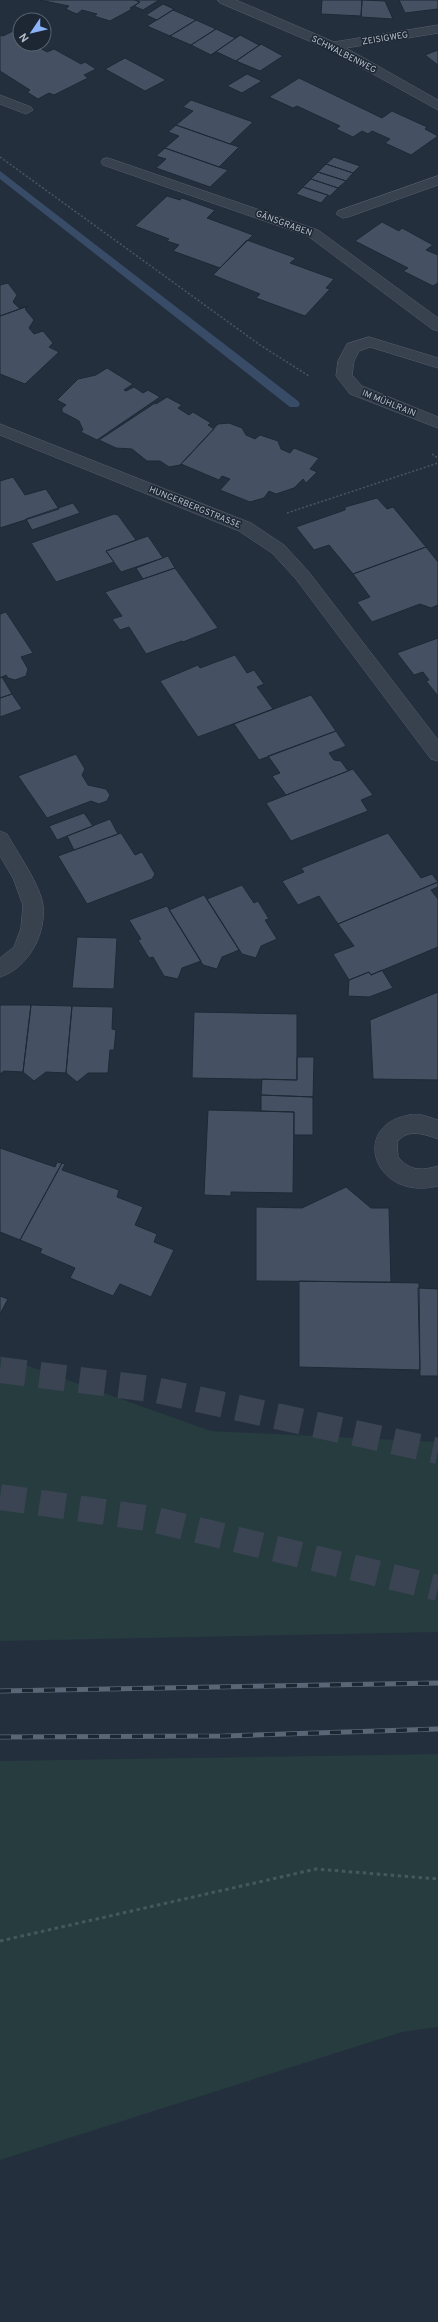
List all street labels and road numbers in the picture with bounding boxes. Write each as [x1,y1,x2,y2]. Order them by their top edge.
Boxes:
street label: ZEISIGWEG [361,29,409,48]
street label: SCHWALBENWEG [309,33,378,76]
street label: GÄNSGRABEN [254,207,314,239]
street label: IM MÜHLRAIN [360,387,418,419]
street label: HUNGERBERGSTRASSE [147,484,242,531]

